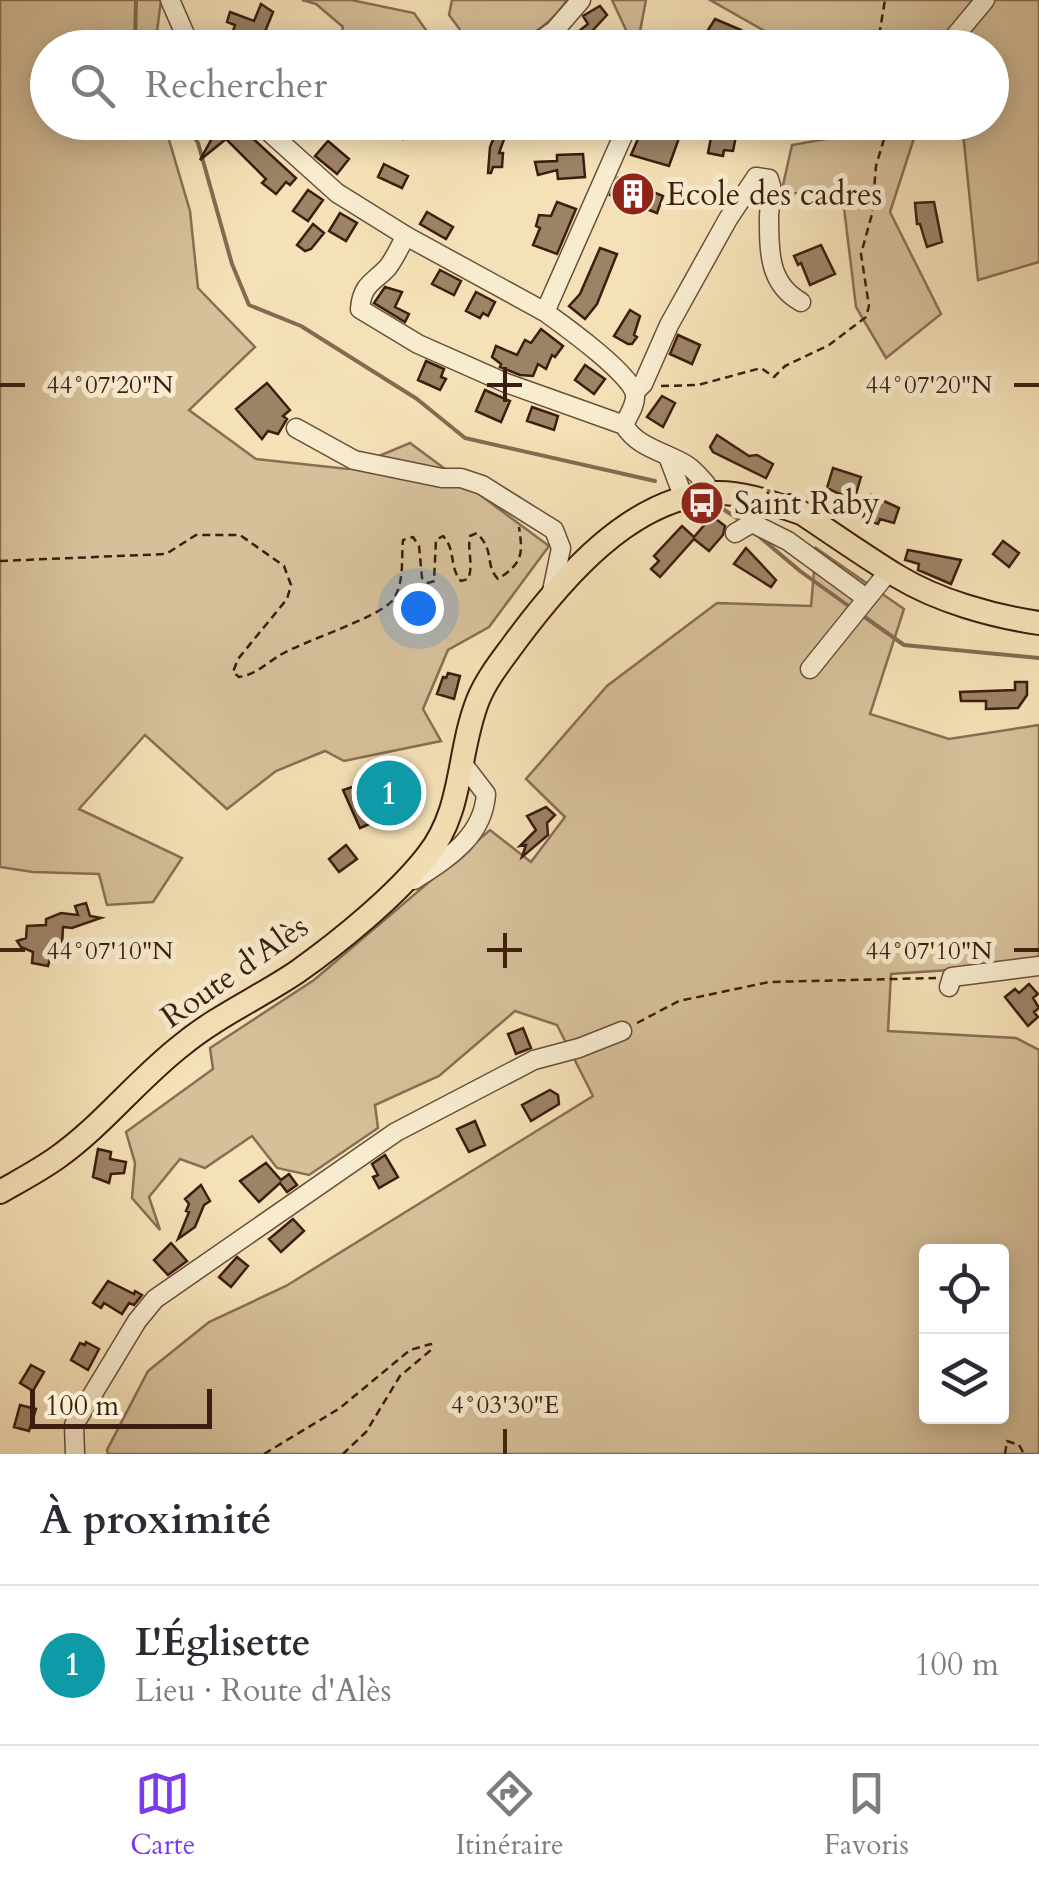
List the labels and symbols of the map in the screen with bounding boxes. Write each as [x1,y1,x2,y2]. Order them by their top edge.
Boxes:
building icon: Ecole des cadres [610,171,656,217]
place label: Ecole des cadres [666,173,882,217]
text: 44°07'20"N [47,368,173,402]
text: 44°07'20"N [866,368,992,402]
bus stop icon: Saint Raby [679,480,725,526]
place label: Saint Raby [734,482,880,526]
your location [393,583,444,634]
pin: 1 [356,756,422,830]
street label: Route d'Alès [152,905,317,1039]
text: 44°07'10"N [47,934,173,968]
text: 44°07'10"N [866,934,992,968]
scale bar [30,1384,212,1428]
text: 4°03'30"E [451,1388,559,1422]

